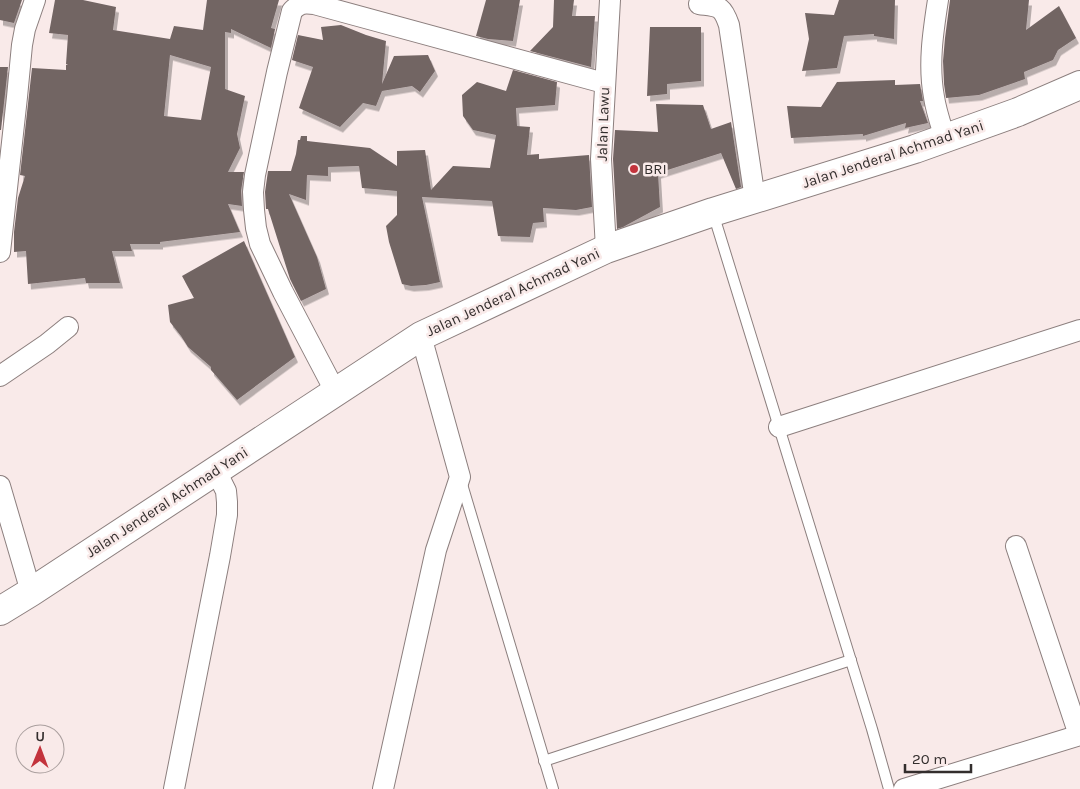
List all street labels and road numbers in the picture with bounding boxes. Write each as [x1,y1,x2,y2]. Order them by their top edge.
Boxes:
street label: Jalan Lawu [593,86,613,162]
street label: Jalan Jenderal Achmad Yani [800,116,986,192]
street label: Jalan Jenderal Achmad Yani [423,244,603,340]
street label: Jalan Jenderal Achmad Yani [83,443,251,561]

